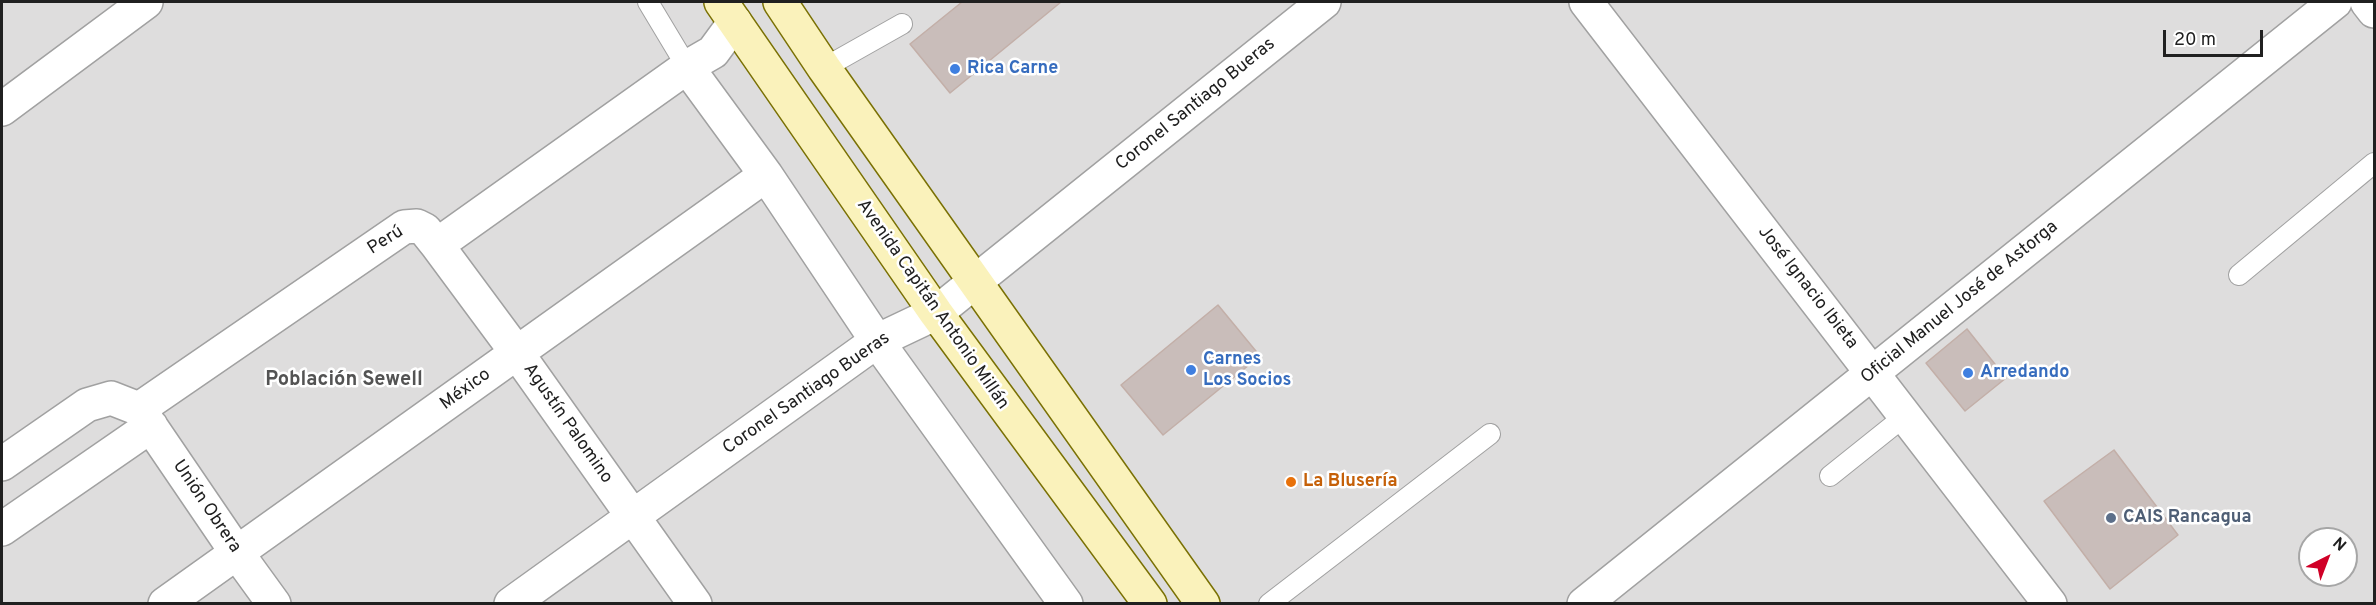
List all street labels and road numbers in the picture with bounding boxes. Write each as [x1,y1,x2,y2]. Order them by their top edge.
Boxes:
street label: Coronel Santiago Bueras [1112,34,1280,176]
street label: Avenida Capitán Antonio Millán [851,196,1013,414]
street label: Oficial Manuel José de Astorga [1857,217,2063,389]
street label: Perú [364,222,408,260]
street label: José Ignacio Ibieta [1752,222,1862,354]
street label: Coronel Santiago Bueras [719,328,895,460]
street label: Agustín Palomino [518,360,616,488]
street label: México [436,364,496,416]
street label: Unión Obrera [167,457,245,557]

